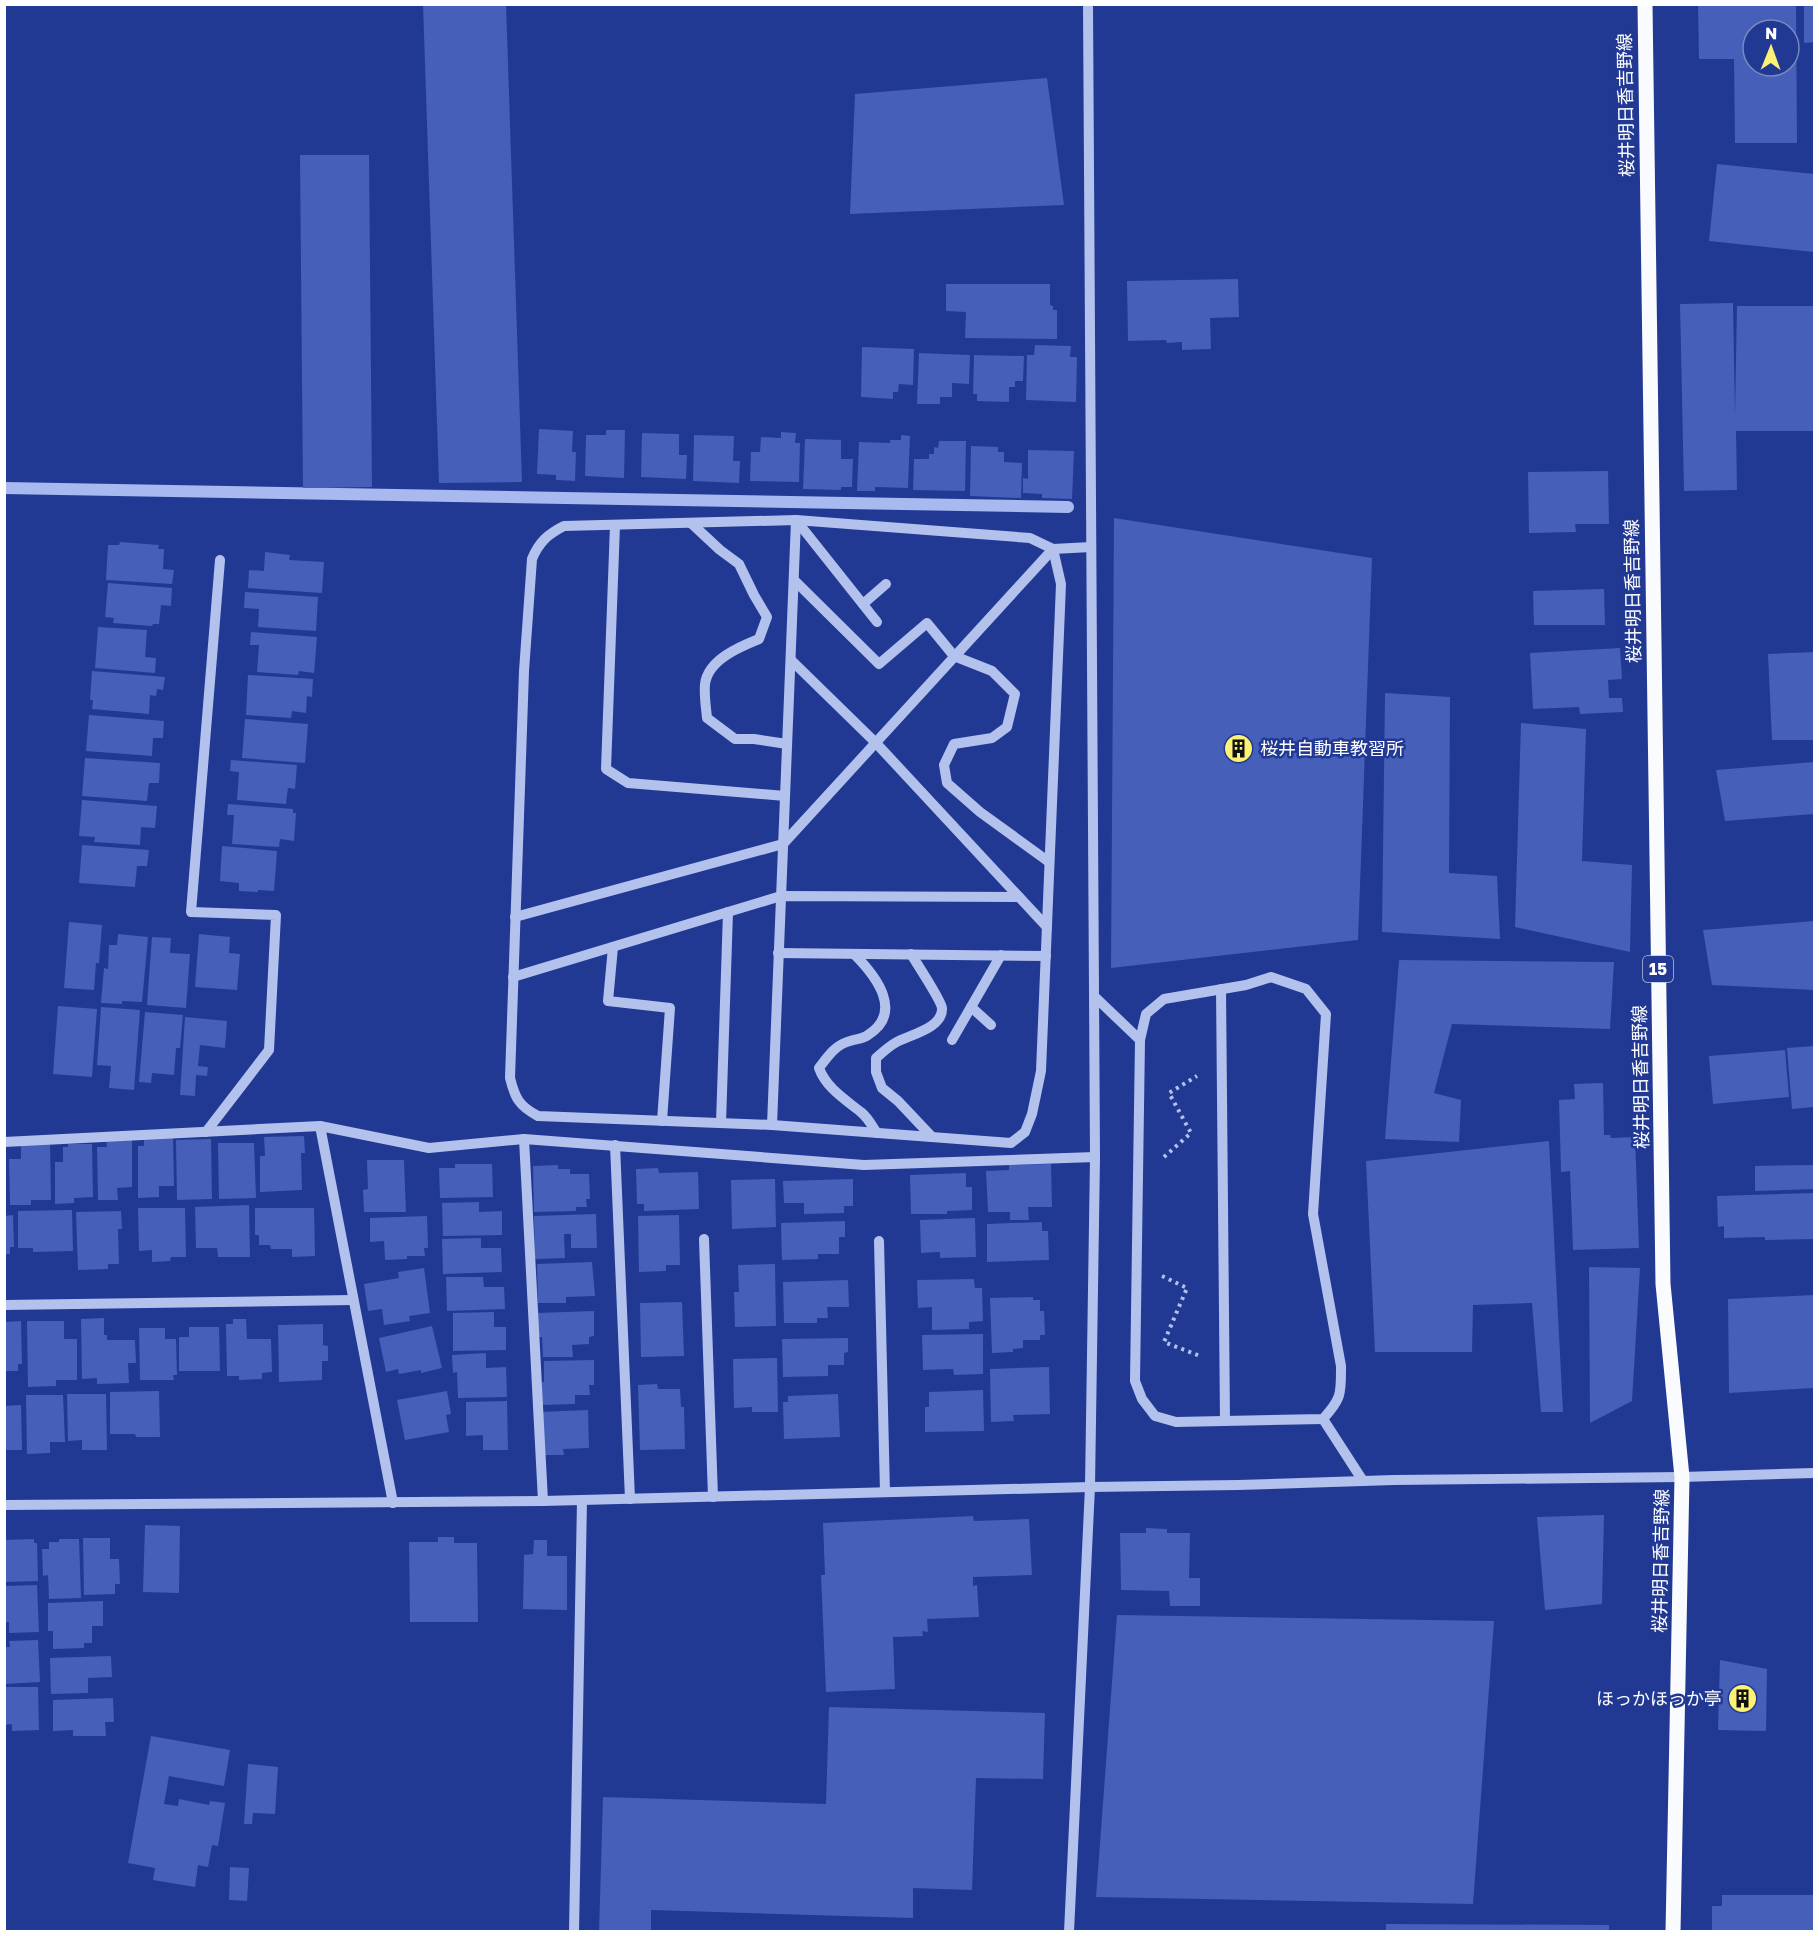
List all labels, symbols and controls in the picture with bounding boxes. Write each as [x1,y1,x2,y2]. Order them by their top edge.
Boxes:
north arrow [1741,18,1801,78]
text: N [1765,23,1778,43]
street label: 桜井明日香吉野線 [1613,33,1637,177]
street label: 桜井明日香吉野線 [1620,519,1644,663]
building icon: 桜井自動車教習所 [1223,733,1255,765]
place label: 桜井自動車教習所 [1260,737,1404,759]
road number: 15 [1643,956,1673,982]
street label: 桜井明日香吉野線 [1628,1005,1652,1149]
street label: 桜井明日香吉野線 [1648,1489,1672,1633]
building icon: ほっかほっか亭 [1727,1683,1759,1715]
place label: ほっかほっか亭 [1596,1687,1722,1709]

